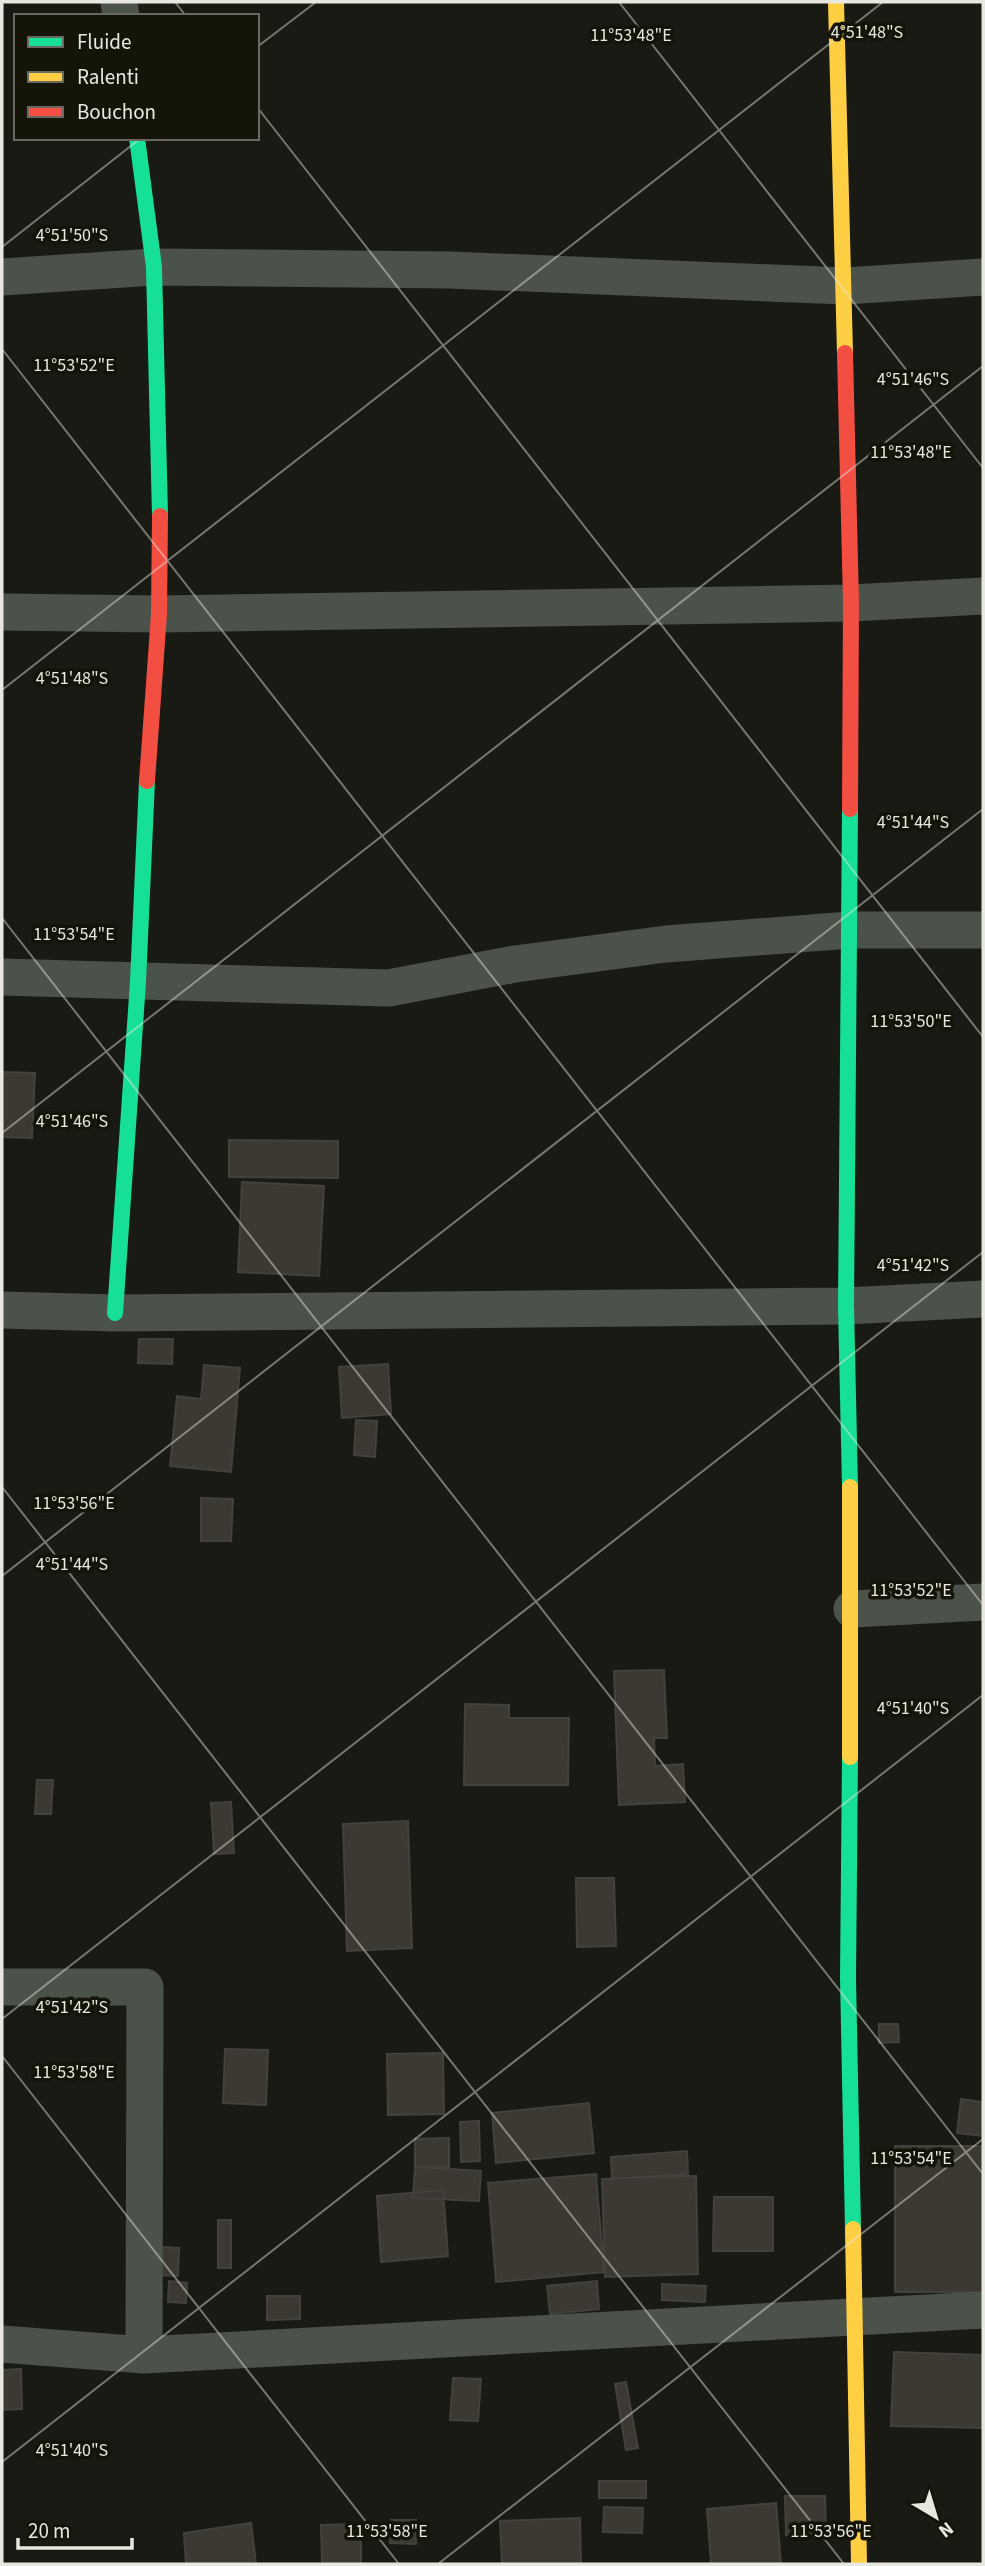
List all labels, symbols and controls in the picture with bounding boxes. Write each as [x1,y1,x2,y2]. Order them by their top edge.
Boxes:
legend [14,14,259,140]
text: 4°51'48"S [831,20,903,45]
text: 11°53'48"E [590,23,672,48]
text: Fluide [77,27,131,57]
text: Ralenti [77,62,139,92]
text: Bouchon [77,97,156,127]
text: 4°51'50"S [36,223,108,248]
text: 11°53'52"E [33,353,115,378]
text: 4°51'46"S [877,367,949,392]
text: 11°53'48"E [870,440,952,465]
text: 4°51'48"S [36,666,108,691]
text: 4°51'44"S [877,810,949,835]
text: 11°53'54"E [33,922,115,947]
text: 11°53'50"E [870,1009,952,1034]
text: 4°51'46"S [36,1109,108,1134]
text: 4°51'42"S [877,1253,949,1278]
text: 11°53'56"E [33,1491,115,1516]
text: 4°51'44"S [36,1552,108,1577]
text: 11°53'52"E [870,1578,952,1603]
text: 4°51'40"S [877,1696,949,1721]
text: 4°51'42"S [36,1995,108,2020]
text: 11°53'58"E [33,2060,115,2085]
text: 11°53'54"E [870,2146,952,2171]
text: 4°51'40"S [36,2438,108,2463]
north arrow [901,2482,971,2552]
scale bar [18,2506,131,2550]
text: N [932,2515,959,2544]
text: 20 m [28,2516,70,2546]
text: 11°53'58"E [346,2519,428,2544]
text: 11°53'56"E [790,2519,872,2544]

